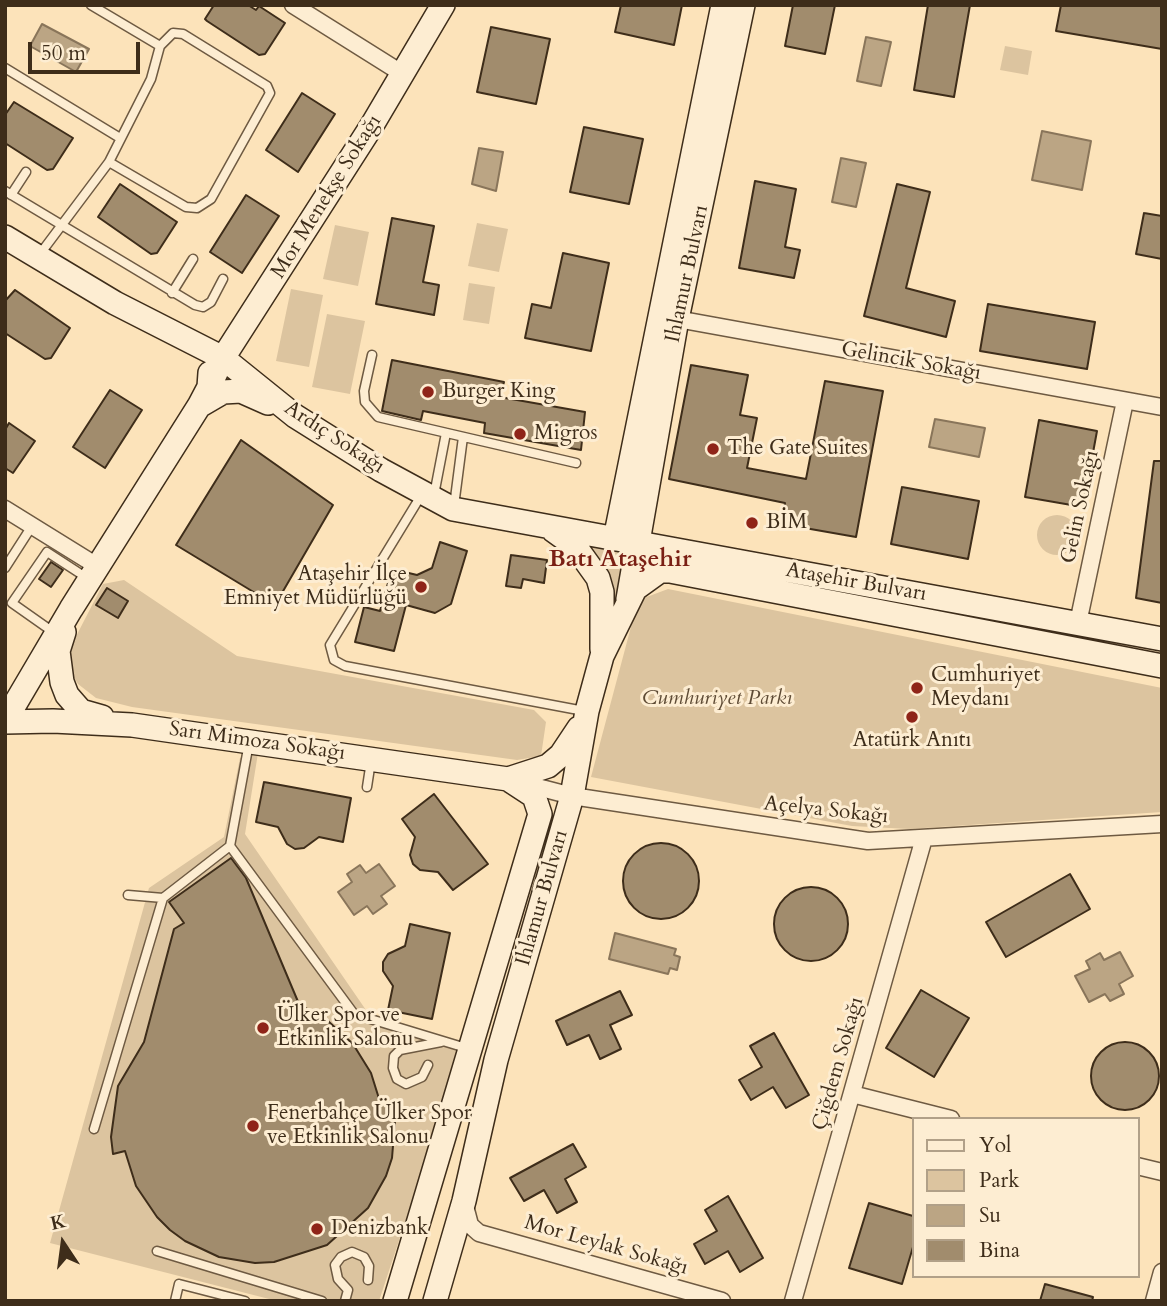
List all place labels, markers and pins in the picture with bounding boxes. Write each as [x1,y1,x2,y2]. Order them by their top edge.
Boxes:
place label: Burger King [442,379,555,405]
marker: Burger King [420,384,436,400]
place label: Migros [534,421,597,447]
marker: Migros [512,426,528,442]
place label: The Gate Suites [727,436,868,462]
marker: The Gate Suites [705,441,721,457]
place label: BİM [766,510,807,536]
marker: BİM [744,515,760,531]
place label: Ataşehir İlçe Emniyet Müdürlüğü [224,562,407,612]
marker: Ataşehir İlçe Emniyet Müdürlüğü [413,579,429,595]
place label: Cumhuriyet Meydanı [931,663,1040,713]
marker: Cumhuriyet Meydanı [909,680,925,696]
marker: Atatürk Anıtı [904,709,920,725]
place label: Atatürk Anıtı [853,728,971,754]
place label: Ülker Spor ve Etkinlik Salonu [277,1003,414,1053]
marker: Ülker Spor ve Etkinlik Salonu [255,1020,271,1036]
place label: Fenerbahçe Ülker Spor ve Etkinlik Salonu [267,1101,472,1151]
marker: Fenerbahçe Ülker Spor ve Etkinlik Salonu [245,1118,261,1134]
place label: Denizbank [331,1216,428,1242]
marker: Denizbank [309,1221,325,1237]

